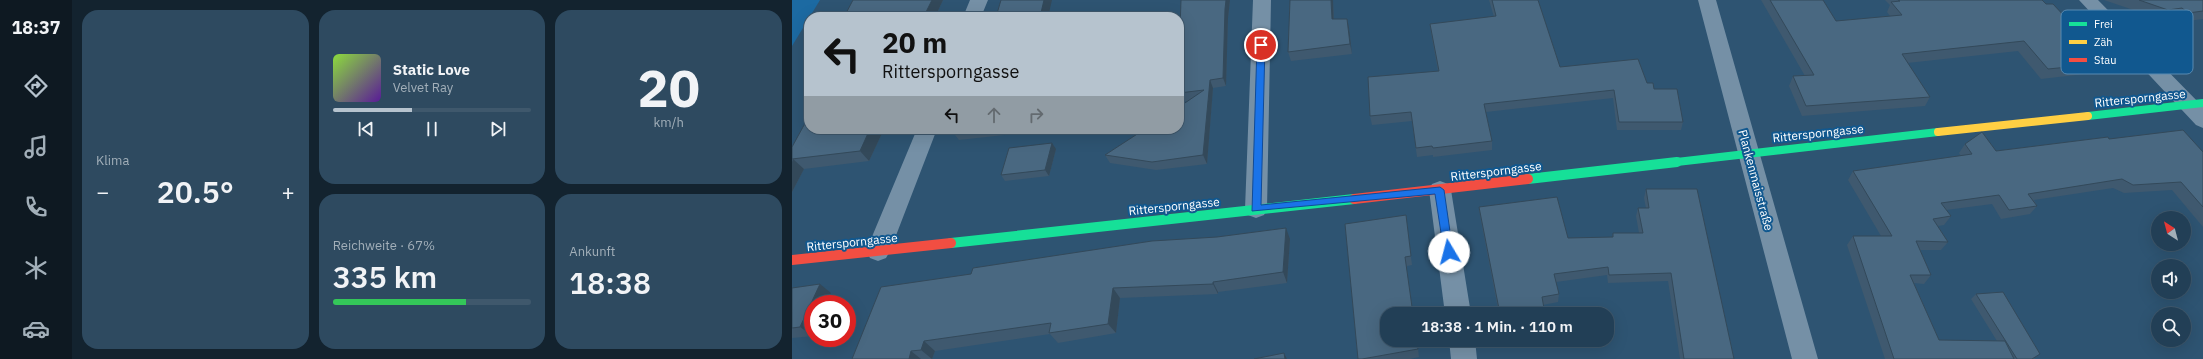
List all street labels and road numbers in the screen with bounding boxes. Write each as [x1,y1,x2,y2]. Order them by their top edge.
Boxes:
street label: Rittersporngasse [2094,86,2187,110]
street label: Rittersporngasse [1772,121,1865,145]
street label: Plankenmaisstraße [1735,128,1777,233]
street label: Rittersporngasse [1450,158,1543,184]
street label: Rittersporngasse [1128,194,1221,218]
street label: Rittersporngasse [806,230,899,254]

